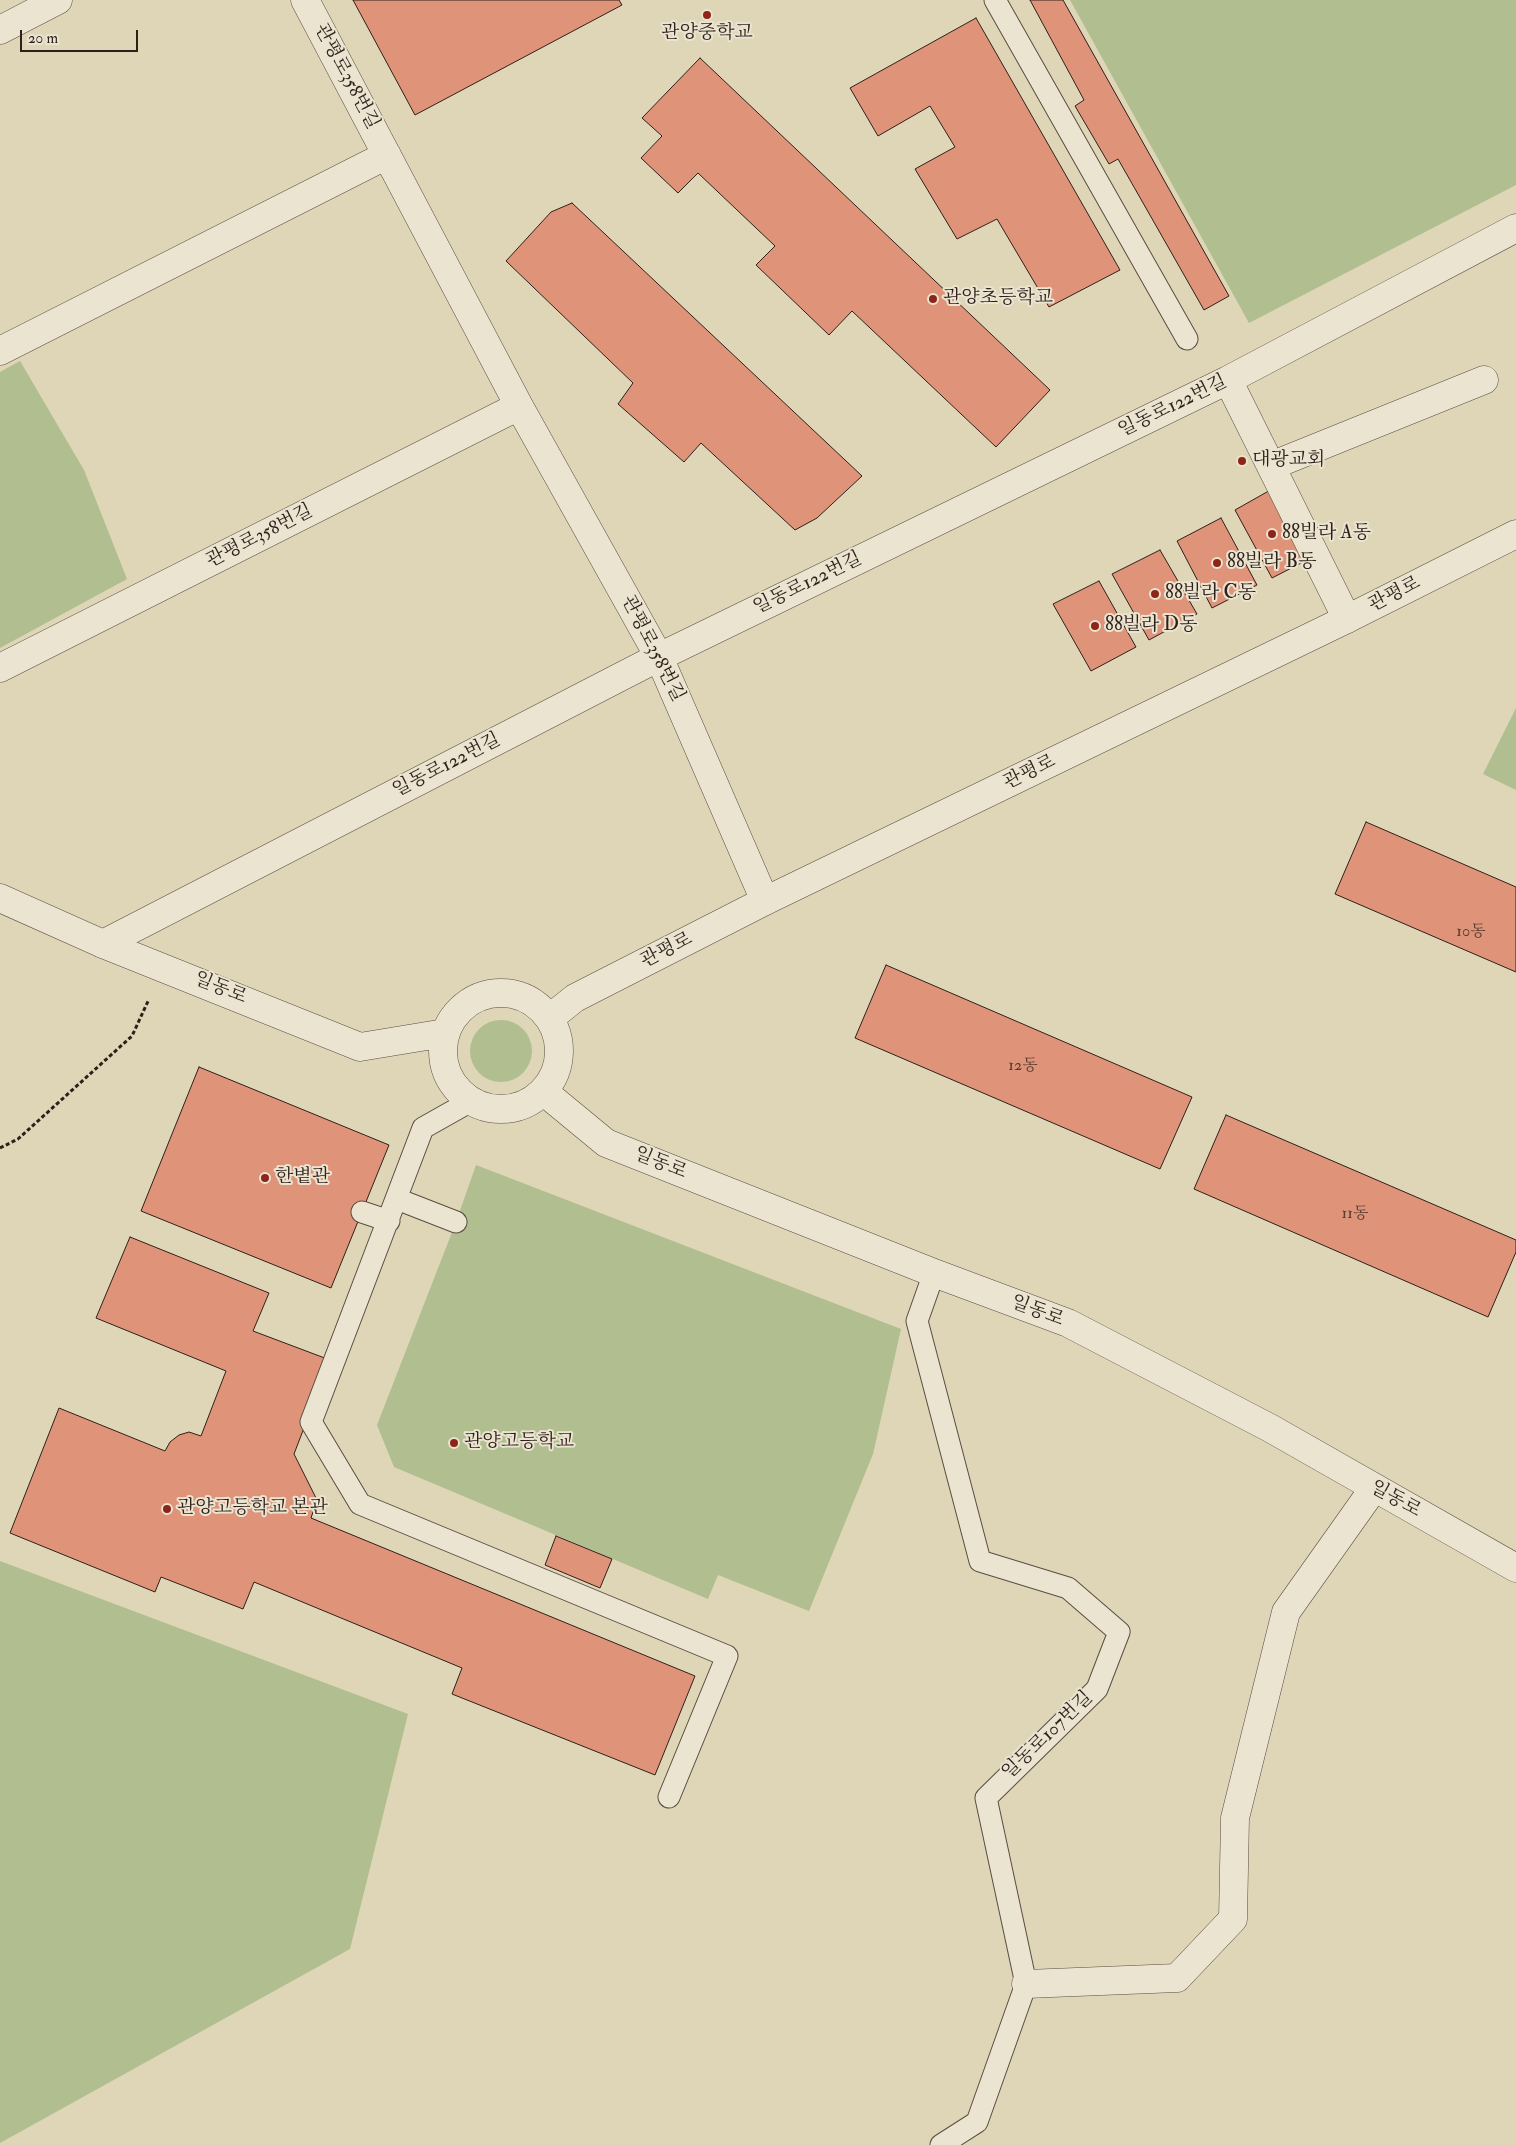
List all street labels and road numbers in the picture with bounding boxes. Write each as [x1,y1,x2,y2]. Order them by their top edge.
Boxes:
street label: 관평로358번길 [309,20,383,134]
street label: 일동로122번길 [1115,371,1231,443]
street label: 관평로358번길 [203,500,317,574]
street label: 일동로122번길 [750,548,866,620]
street label: 관평로 [1365,572,1425,618]
street label: 관평로358번길 [615,592,689,706]
street label: 일동로122번길 [389,729,505,803]
street label: 관평로 [1000,751,1060,795]
street label: 관평로 [637,928,697,974]
street label: 일동로 [190,968,250,1010]
street label: 일동로 [630,1143,690,1185]
street label: 일동로 [1007,1291,1067,1333]
street label: 일동로 [1365,1477,1425,1523]
street label: 일동로107번길 [998,1687,1098,1785]

